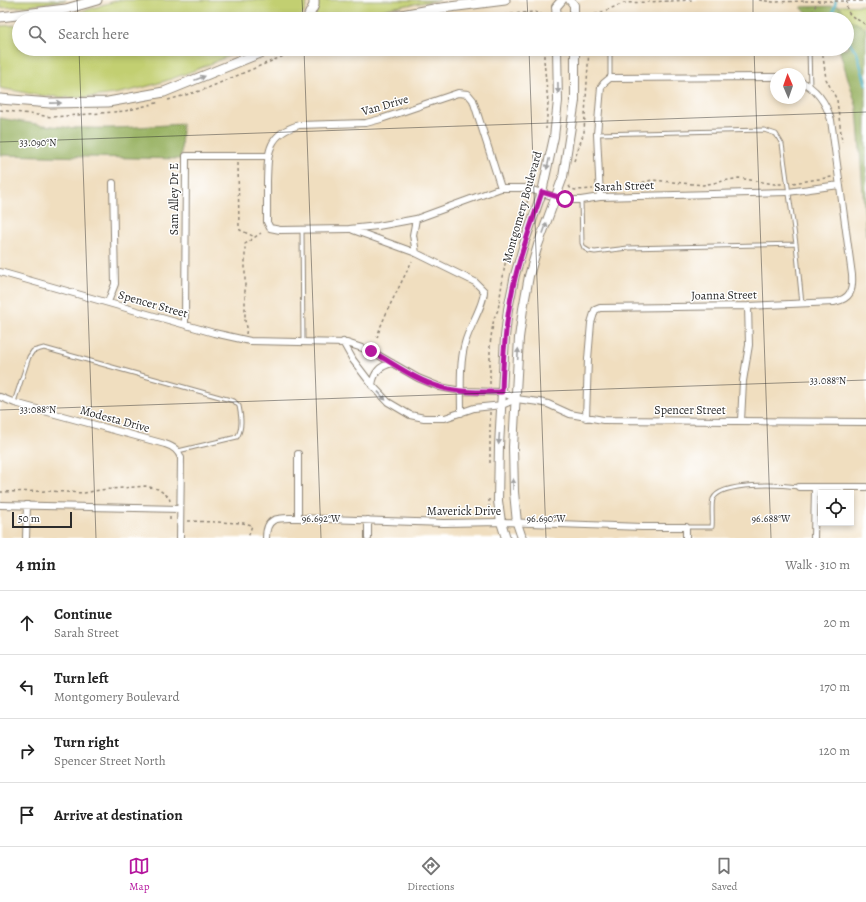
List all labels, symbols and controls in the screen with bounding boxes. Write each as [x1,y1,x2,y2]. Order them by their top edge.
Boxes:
search box [12,12,854,56]
icon: search [26,23,48,45]
text: Search here [58,24,129,44]
north arrow [770,68,806,104]
one-way arrow [195,74,207,80]
one-way arrow [555,82,561,95]
street label: Van Drive [359,91,410,120]
one-way arrow [50,100,63,106]
text: 33.090°N [20,136,56,149]
street label: Montgomery Boulevard [498,149,546,265]
one-way arrow [545,158,551,170]
street label: Sam Alley Dr E [166,163,182,235]
street label: Sarah Street [594,177,654,195]
route start [556,190,574,208]
one-way arrow [542,221,548,233]
street label: Spencer Street [116,286,190,322]
street label: Joanna Street [691,286,757,304]
route end [362,342,380,360]
one-way arrow [515,347,521,360]
text: 33.088°N [810,374,846,387]
one-way arrow [378,391,387,401]
street label: Modesta Drive [78,402,152,436]
street label: Spencer Street [654,402,726,418]
text: 33.088°N [20,403,56,416]
one-way arrow [496,433,503,445]
one-way arrow [510,478,517,490]
map controls [818,490,854,526]
button: locate [818,490,854,526]
street label: Maverick Drive [427,503,501,519]
scale bar [12,510,72,529]
text: 50 m [18,511,40,526]
text: 96.692°W [302,512,341,525]
text: 96.690°W [526,512,566,525]
text: 96.688°W [752,512,791,525]
text: 4 min [16,553,56,576]
text: Walk · 310 m [785,556,850,573]
text: Continue [54,604,112,624]
icon: ahead [16,612,38,634]
text: 20 m [824,614,850,631]
text: Sarah Street [54,624,119,641]
text: Turn left [54,668,109,688]
icon: left [16,676,38,698]
text: 170 m [820,678,850,695]
text: Montgomery Boulevard [54,688,179,705]
text: Turn right [54,732,119,752]
icon: right [16,740,38,762]
text: 120 m [819,742,850,759]
text: Spencer Street North [54,752,166,769]
icon: arrive [16,804,38,826]
text: Arrive at destination [54,805,183,825]
tab: Map [128,855,150,894]
tab: Directions [407,855,455,894]
tab: Saved [711,855,738,894]

